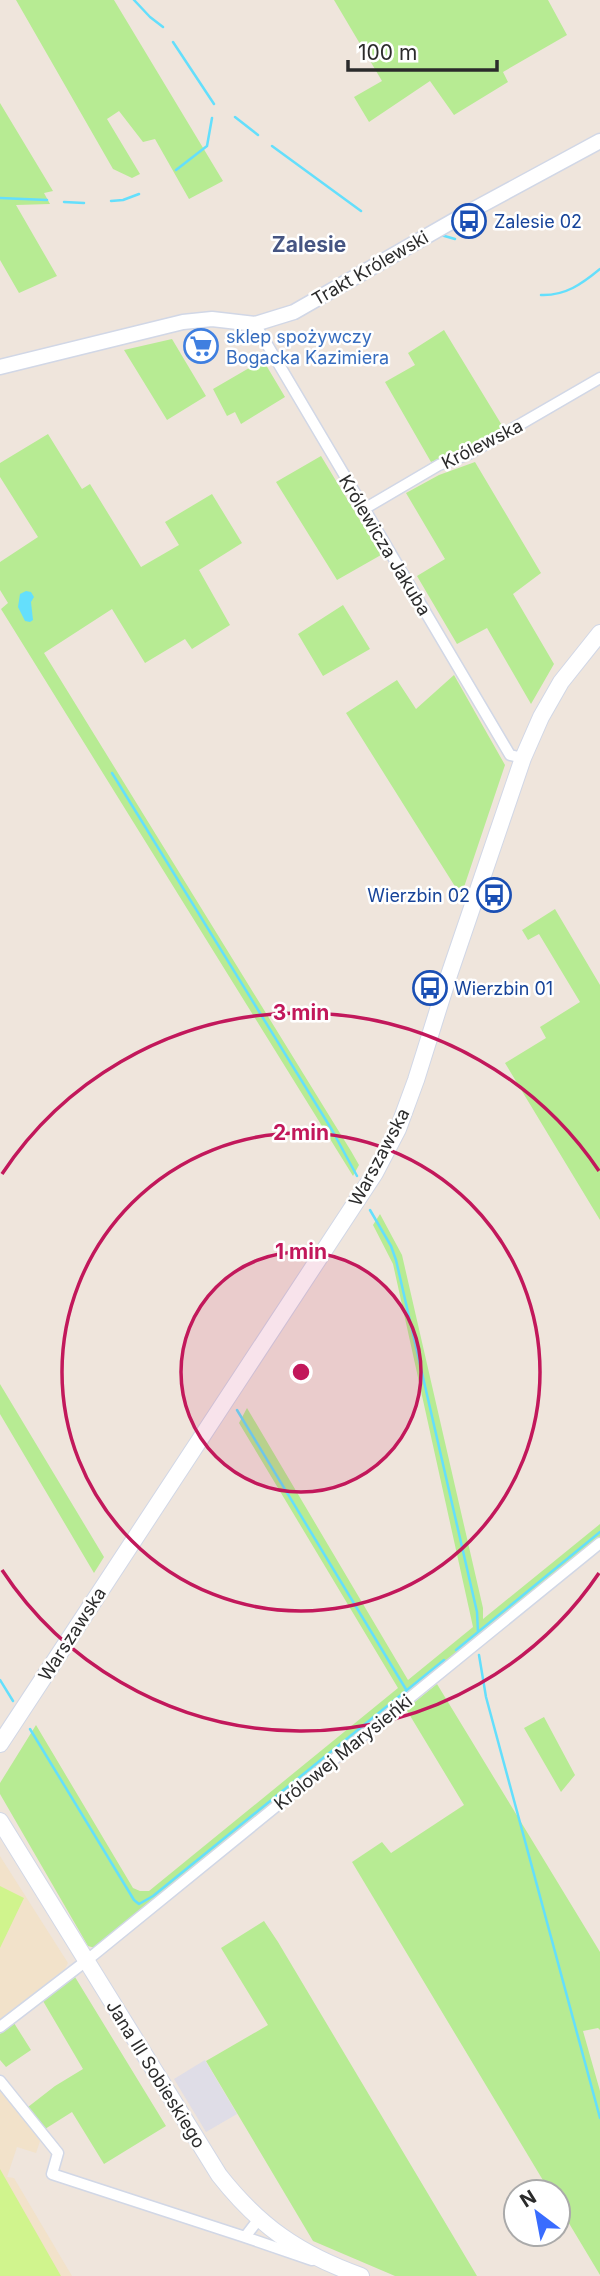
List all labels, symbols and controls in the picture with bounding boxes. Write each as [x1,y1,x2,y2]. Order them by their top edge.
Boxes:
scale bar [348,28,497,72]
text: 100 m [358,40,417,65]
bus stop icon: Zalesie 02 [450,202,488,240]
place label: Zalesie 02 [494,211,582,232]
street label: Trakt Królewski [308,226,432,310]
district label: Zalesie [272,232,346,257]
place label: sklep spożywczy Bogacka Kazimiera [226,326,389,368]
supermarket icon: sklep spożywczy Bogacka Kazimiera [182,327,220,365]
street label: Królewska [438,415,526,473]
street label: Królewicza Jakuba [335,471,435,619]
bus stop icon: Wierzbin 02 [475,876,513,914]
place label: Wierzbin 02 [367,885,470,906]
bus stop icon: Wierzbin 01 [411,969,449,1007]
place label: Wierzbin 01 [454,978,553,999]
text: 3 min [273,1000,329,1025]
street label: Warszawska [344,1105,414,1209]
text: 2 min [273,1120,329,1145]
text: 1 min [275,1239,327,1264]
centre of rings [289,1360,313,1384]
street label: Warszawska [34,1583,110,1685]
street label: Królowej Marysieńki [270,1690,416,1814]
street label: Jana III Sobieskiego [102,1996,210,2152]
north arrow [502,2178,572,2248]
text: N [516,2185,540,2213]

